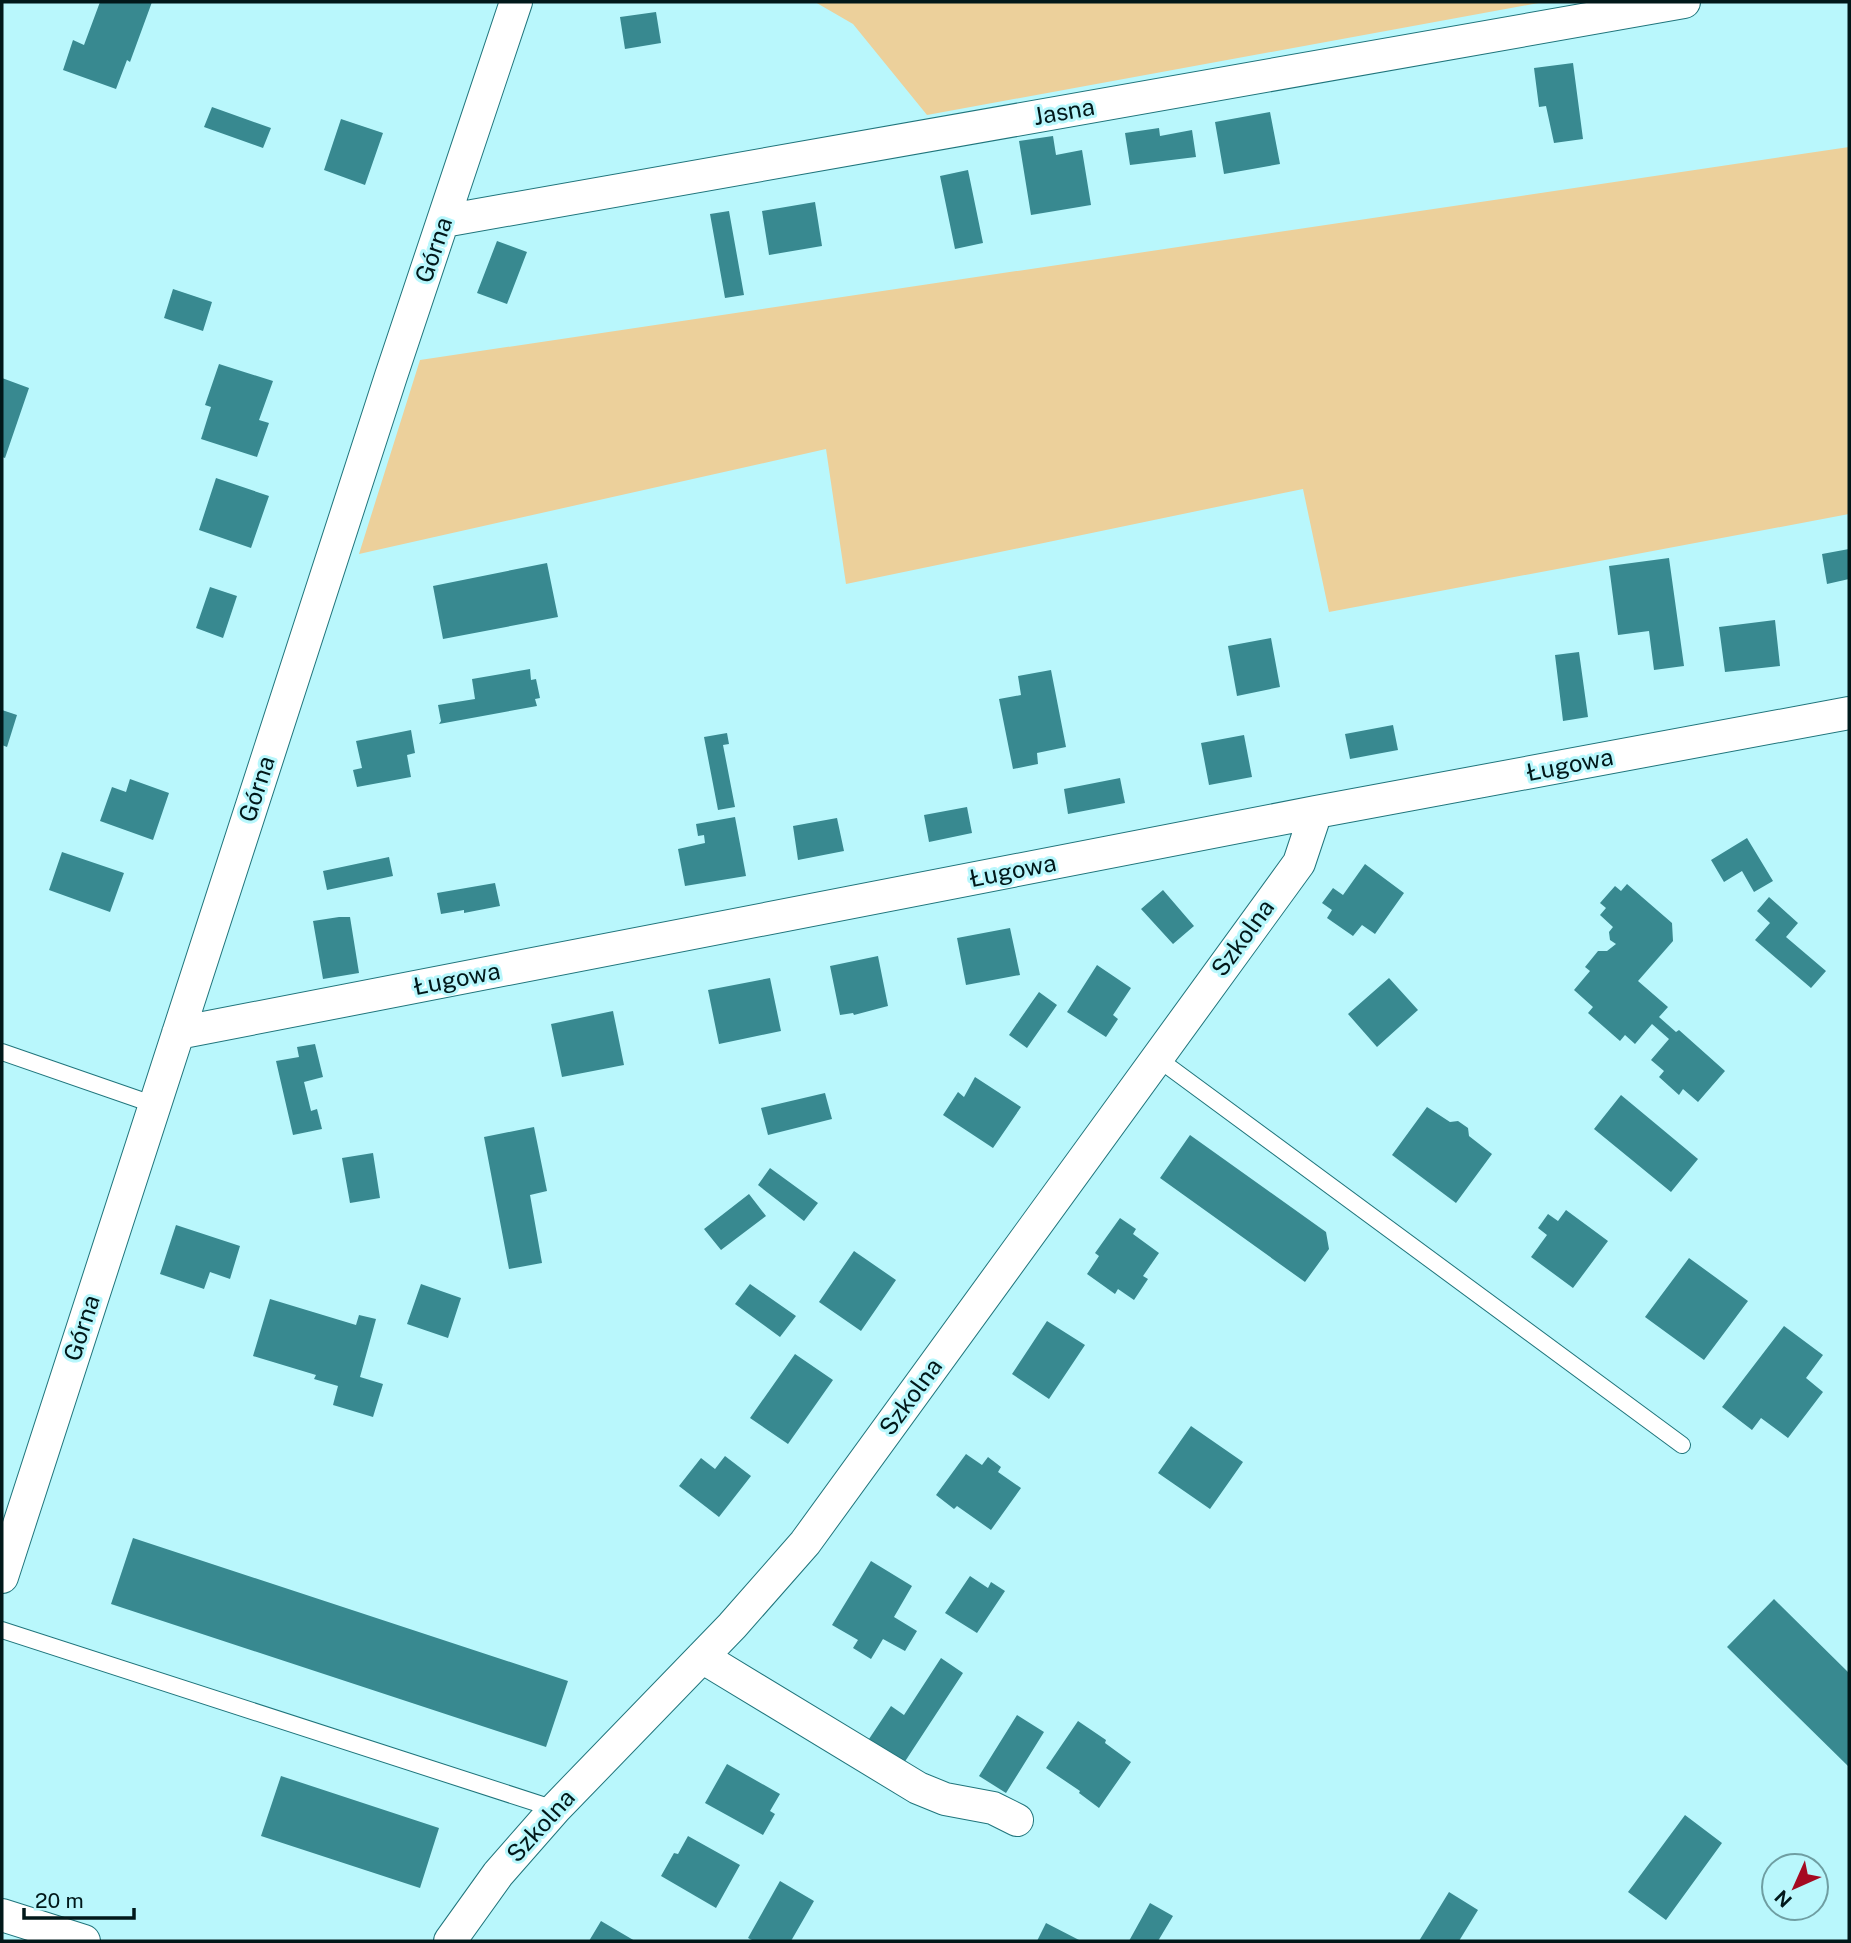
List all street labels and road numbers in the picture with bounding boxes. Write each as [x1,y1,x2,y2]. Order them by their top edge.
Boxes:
street label: Jasna [1031,92,1097,130]
street label: Górna [409,213,457,286]
street label: Ługowa [1524,742,1615,786]
street label: Górna [232,752,280,825]
street label: Ługowa [967,848,1058,892]
street label: Szkolna [1205,894,1279,981]
street label: Ługowa [411,956,502,1000]
street label: Górna [57,1291,105,1364]
street label: Szkolna [873,1353,947,1440]
street label: Szkolna [500,1783,580,1867]

